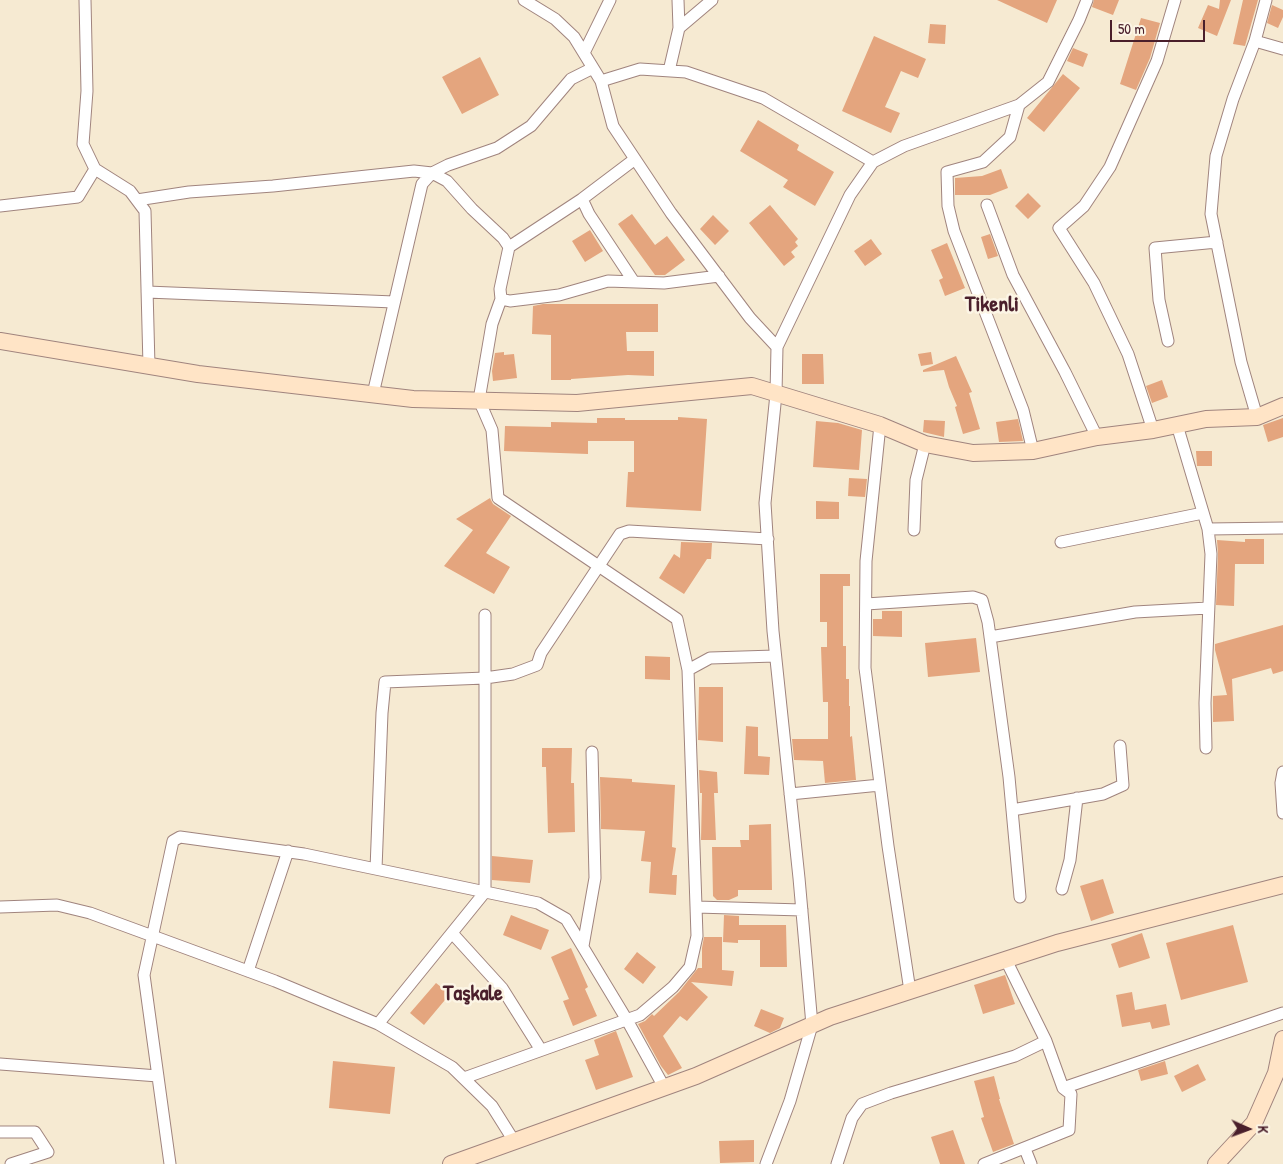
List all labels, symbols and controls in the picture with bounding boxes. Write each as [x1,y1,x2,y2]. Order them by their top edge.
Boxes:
scale bar [1113,10,1208,42]
text: 50 m [1118,18,1145,39]
district label: Tikenli [965,292,1019,318]
district label: Taşkale [443,981,503,1007]
north arrow [1223,1104,1273,1154]
text: K [1254,1126,1273,1134]

